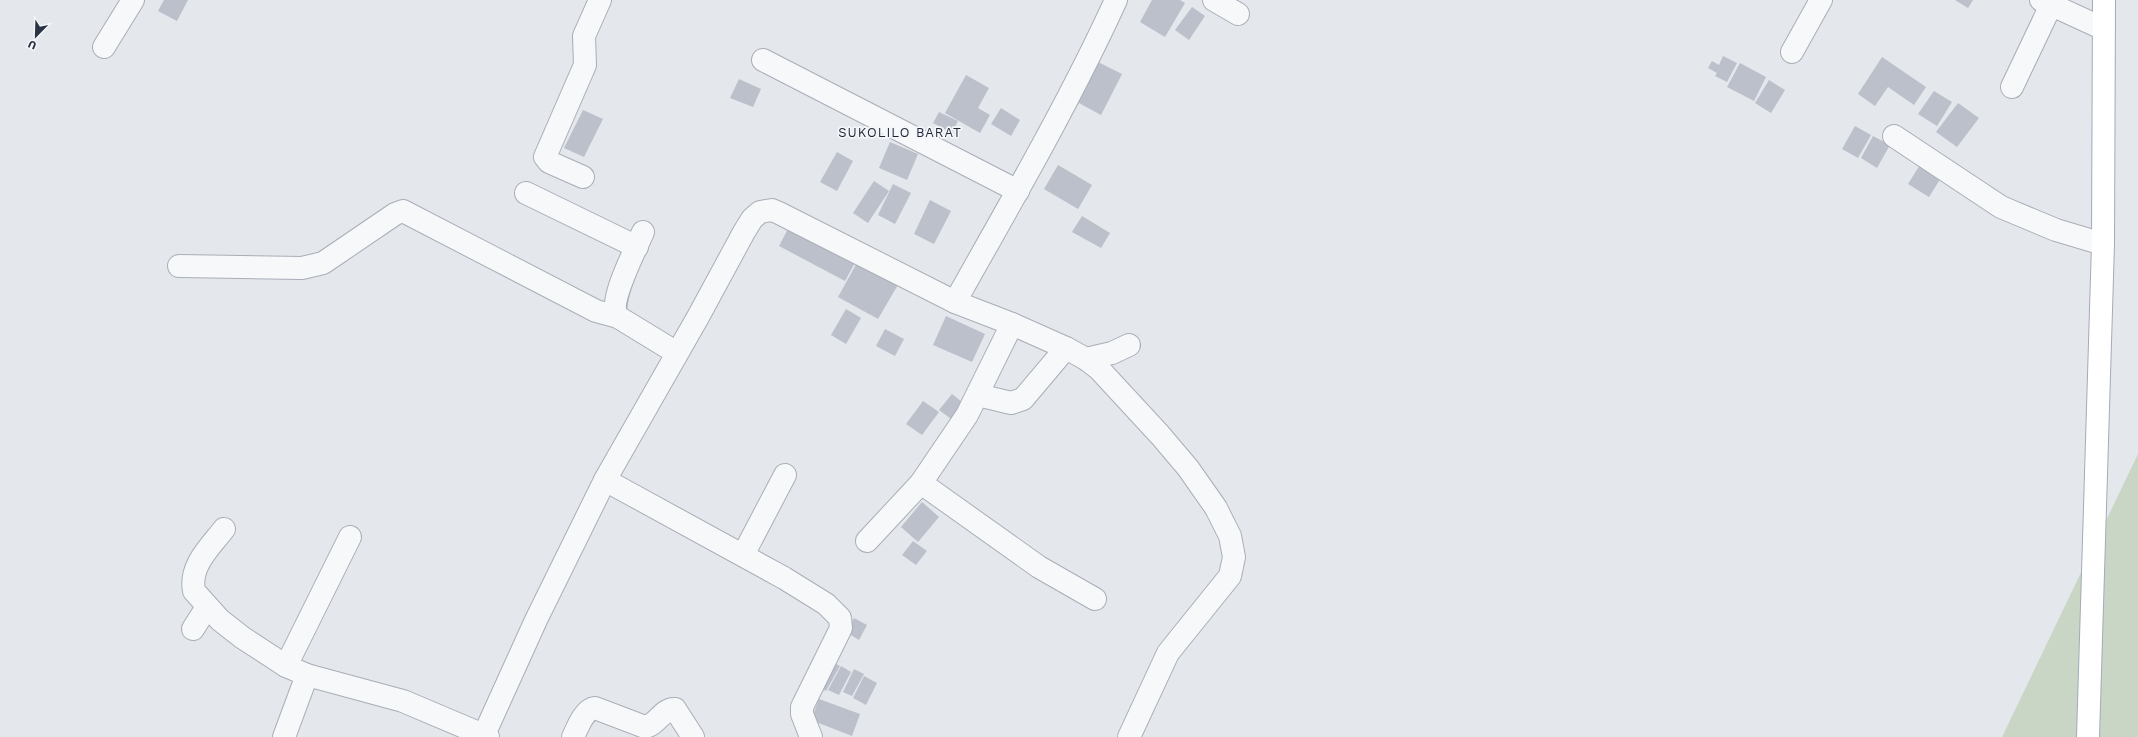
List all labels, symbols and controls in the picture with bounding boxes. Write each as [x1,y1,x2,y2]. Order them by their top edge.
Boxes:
north arrow [16,16,56,56]
text: U [26,37,38,52]
district label: SUKOLILO BARAT [838,125,962,140]

